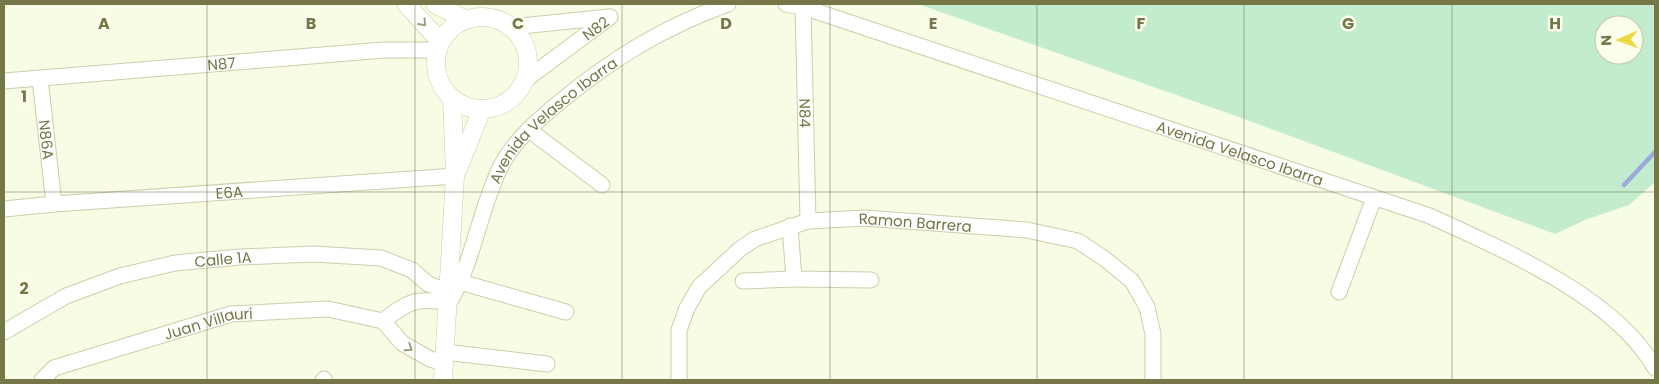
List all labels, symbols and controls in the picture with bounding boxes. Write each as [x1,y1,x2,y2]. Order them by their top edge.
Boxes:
street label: N82 [578,11,613,45]
text: A [98,12,110,35]
text: B [306,12,316,35]
text: C [512,12,524,35]
text: D [720,12,732,35]
text: E [929,12,937,35]
text: F [1137,12,1146,35]
text: G [1342,12,1354,35]
text: H [1549,12,1561,35]
north arrow [1594,15,1644,65]
one-way arrow [418,17,427,26]
text: N [1596,35,1616,46]
street label: N87 [206,52,236,75]
street label: Avenida Velasco Ibarra [484,52,621,187]
text: 1 [21,85,27,108]
street label: N84 [795,98,816,128]
street label: Avenida Velasco Ibarra [1154,115,1326,190]
street label: N86A [34,119,59,160]
street label: E6A [215,180,244,203]
street label: Ramon Barrera [858,207,973,236]
street label: Calle 1A [193,246,252,272]
text: 2 [19,277,29,300]
street label: Juan Villauri [161,302,253,344]
one-way arrow [404,342,413,351]

